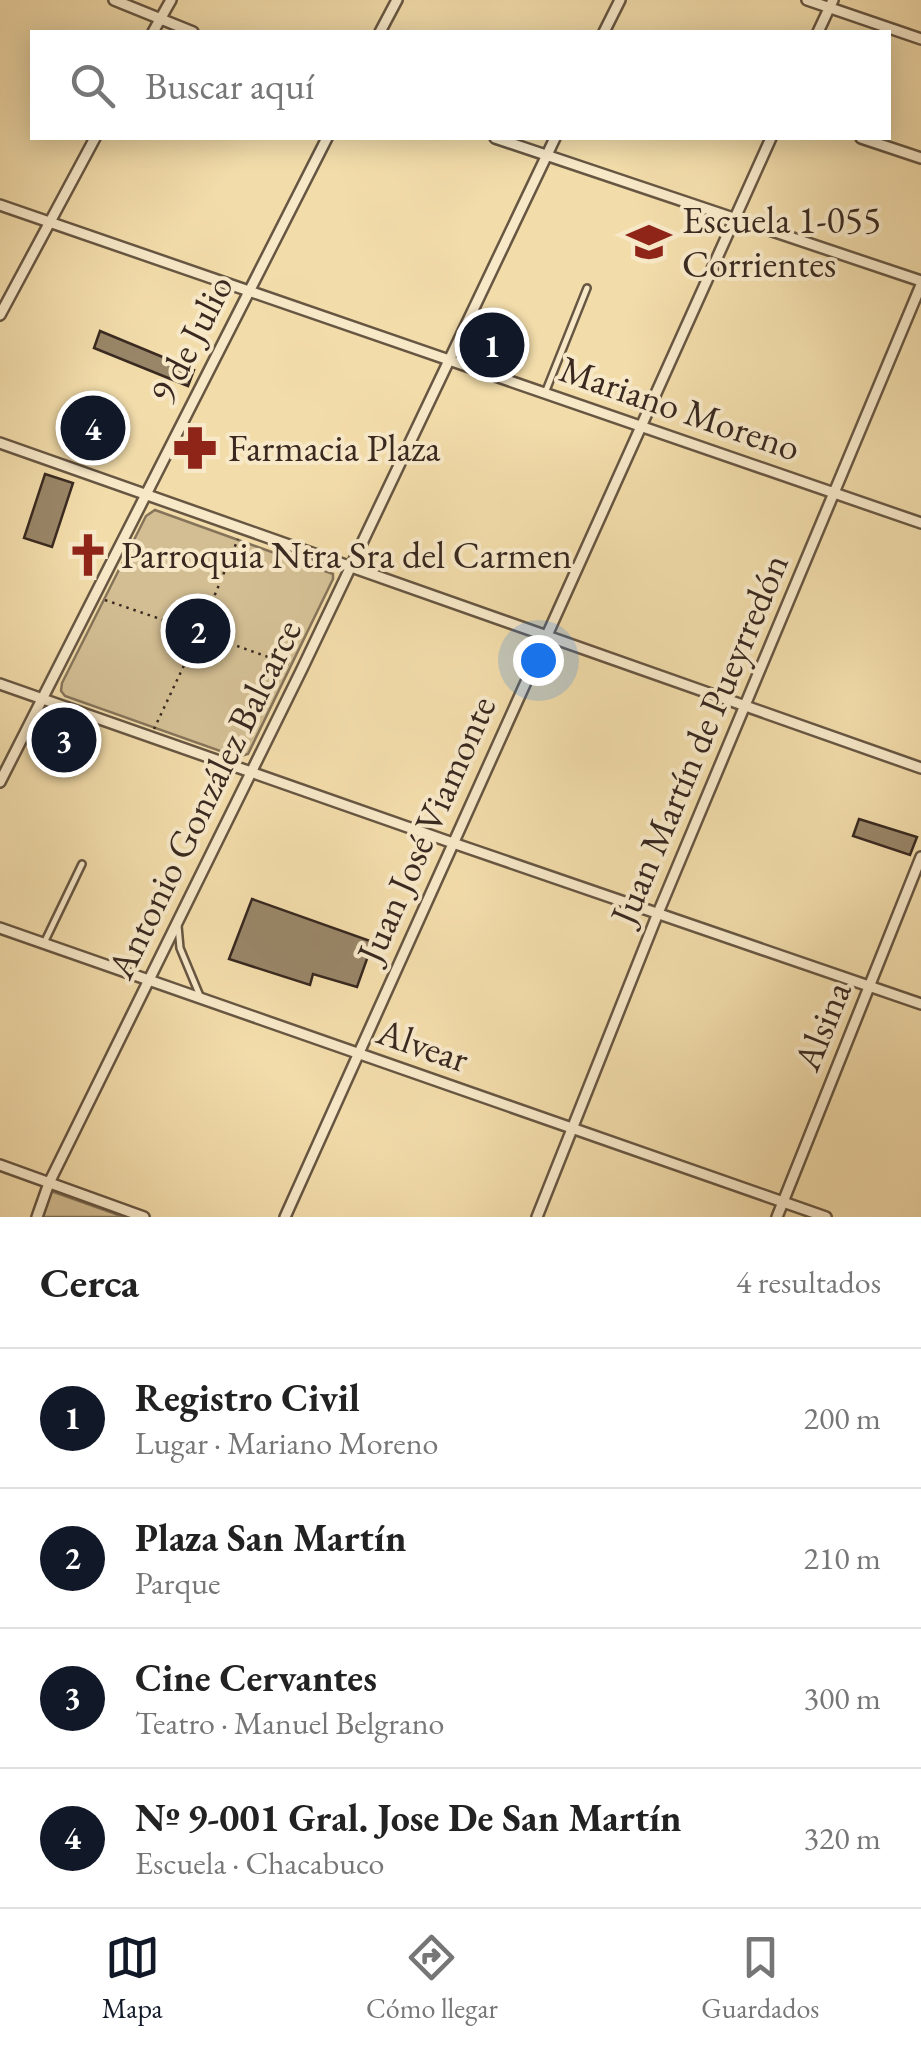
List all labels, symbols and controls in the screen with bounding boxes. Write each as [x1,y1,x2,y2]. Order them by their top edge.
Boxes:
search box [30,30,891,140]
icon: search [65,58,120,113]
text: Buscar aquí [145,61,314,110]
place label: Escuela 1-055 Corrientes [682,195,881,288]
school or university icon: Escuela 1-055 Corrientes [625,218,673,266]
street label: 9 de Julio [137,266,244,411]
pin: 1 [460,308,524,382]
street label: Mariano Moreno [554,344,807,472]
pin: 4 [61,390,126,466]
place label: Farmacia Plaza [228,423,441,472]
pharmacy icon: Farmacia Plaza [171,424,219,472]
place label: Parroquia Ntra Sra del Carmen [121,530,572,579]
church icon: Parroquia Ntra Sra del Carmen [64,531,112,579]
street label: Juan Martín de Pueyrredón [597,546,799,934]
pin: 2 [166,594,230,668]
street label: Antonio González Balcarce [95,611,312,987]
your location [513,635,564,686]
street label: Juan José Viamonte [344,688,506,972]
pin: 3 [32,702,96,778]
street label: Alsina [781,973,862,1079]
street label: Alvear [370,1006,476,1083]
text: Cerca [40,1255,139,1310]
text: 4 resultados [736,1261,881,1303]
text: Registro Civil [135,1373,360,1422]
text: 1 [64,1397,81,1439]
text: 200 m [804,1397,881,1439]
text: Lugar · Mariano Moreno [135,1422,438,1464]
text: Plaza San Martín [135,1513,406,1562]
text: 2 [64,1537,81,1579]
text: 210 m [804,1537,881,1579]
text: Parque [135,1562,221,1604]
text: Cine Cervantes [135,1653,377,1702]
text: 3 [64,1677,81,1719]
text: 300 m [804,1677,881,1719]
text: Teatro · Manuel Belgrano [135,1702,444,1744]
text: Nº 9-001 Gral. Jose De San Martín [135,1793,682,1842]
text: 4 [64,1817,81,1859]
text: 320 m [804,1817,881,1859]
text: Escuela · Chacabuco [135,1842,384,1884]
tab: Mapa [102,1930,163,2026]
tab: Cómo llegar [366,1930,498,2026]
tab: Guardados [701,1930,819,2026]

